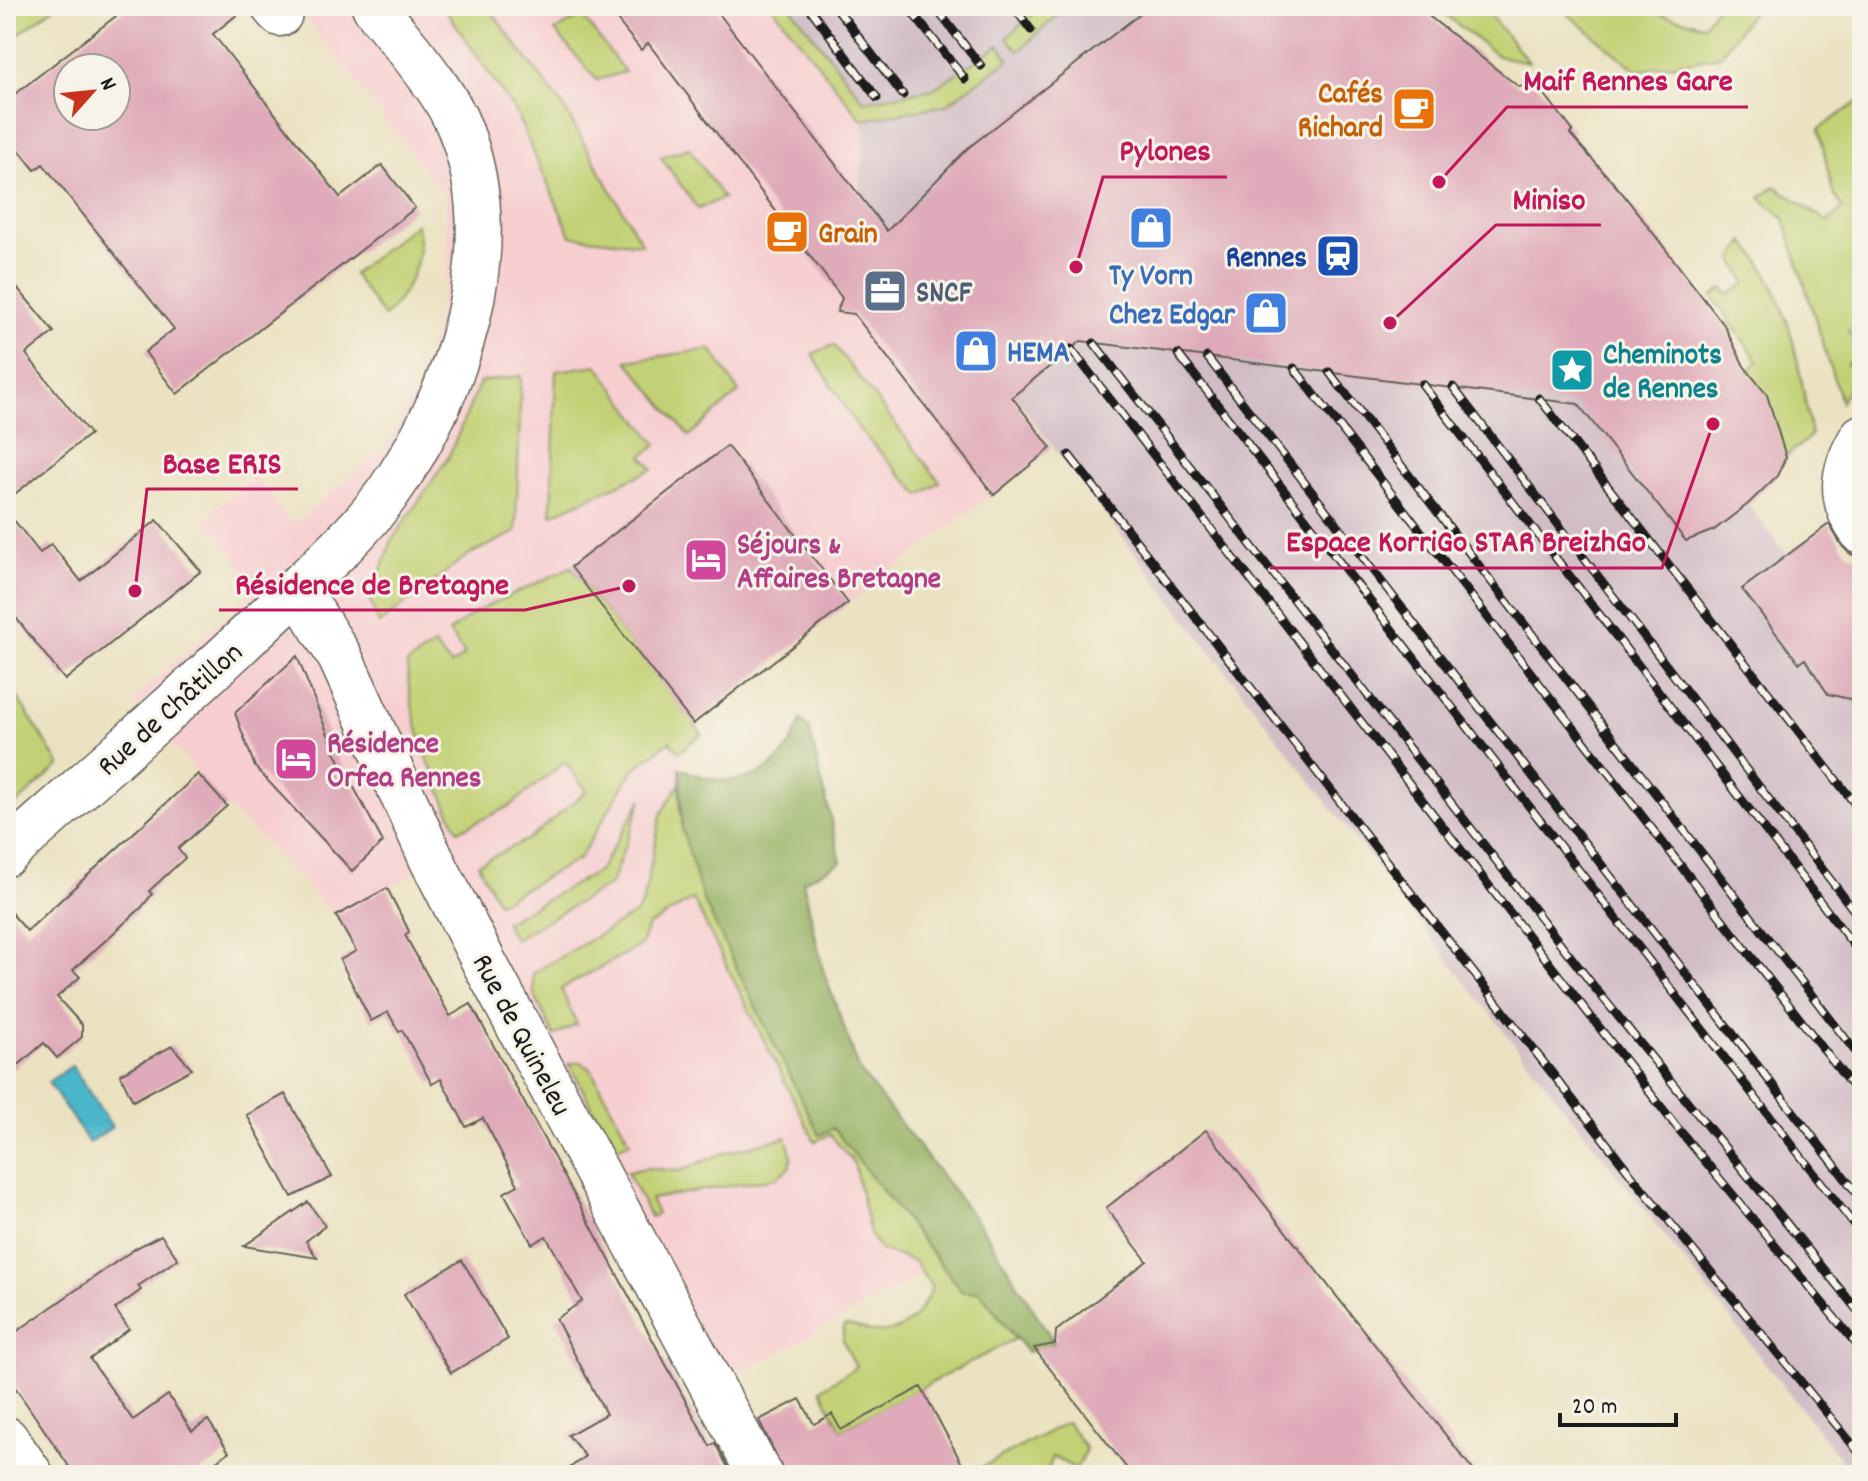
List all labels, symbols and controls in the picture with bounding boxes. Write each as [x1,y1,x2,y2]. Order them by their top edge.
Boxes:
callout: Maif Rennes Gare [1507,51,1748,107]
north arrow [52,52,132,132]
text: Maif Rennes Gare [1523,61,1733,107]
text: N [90,73,123,97]
place label: Cafés Richard [1298,75,1383,152]
cafe icon: Cafés Richard [1390,85,1438,133]
callout: Pylones [1103,121,1227,177]
text: Pylones [1119,131,1211,177]
callout: Miniso [1496,169,1601,225]
text: Miniso [1513,180,1585,226]
shop icon: Ty Vorn [1127,204,1175,252]
cafe icon: Grain [763,208,811,256]
place label: Grain [818,215,878,258]
station icon: Rennes [1314,232,1362,280]
place label: Rennes [1226,239,1307,282]
place label: Ty Vorn [1109,257,1193,300]
office icon: SNCF [861,267,909,315]
place label: SNCF [916,274,973,317]
shop icon: Chez Edgar [1242,289,1290,337]
place label: Chez Edgar [1109,296,1236,339]
shop icon: HEMA [952,327,1000,375]
place label: HEMA [1007,334,1070,377]
place label: Cheminots de Rennes [1603,336,1722,413]
place icon: Cheminots de Rennes [1548,346,1596,394]
callout: Base ERIS [147,433,298,489]
text: Base ERIS [162,444,282,490]
callout: Espace KorriGo STAR BreizhGo [1270,512,1662,568]
text: Espace KorriGo STAR BreizhGo [1286,522,1646,568]
place label: Séjours & Affaires Bretagne [737,526,941,603]
hotel icon: Séjours & Affaires Bretagne [682,536,730,584]
callout: Résidence de Bretagne [219,554,525,610]
text: Résidence de Bretagne [235,565,509,611]
street label: Rue de Châtillon [89,634,255,789]
place label: Résidence Orfea Rennes [327,725,481,802]
hotel icon: Résidence Orfea Rennes [272,735,320,783]
street label: Rue de Quineleu [458,947,580,1125]
scale bar [1560,1377,1676,1427]
text: 20 m [1572,1391,1618,1425]

